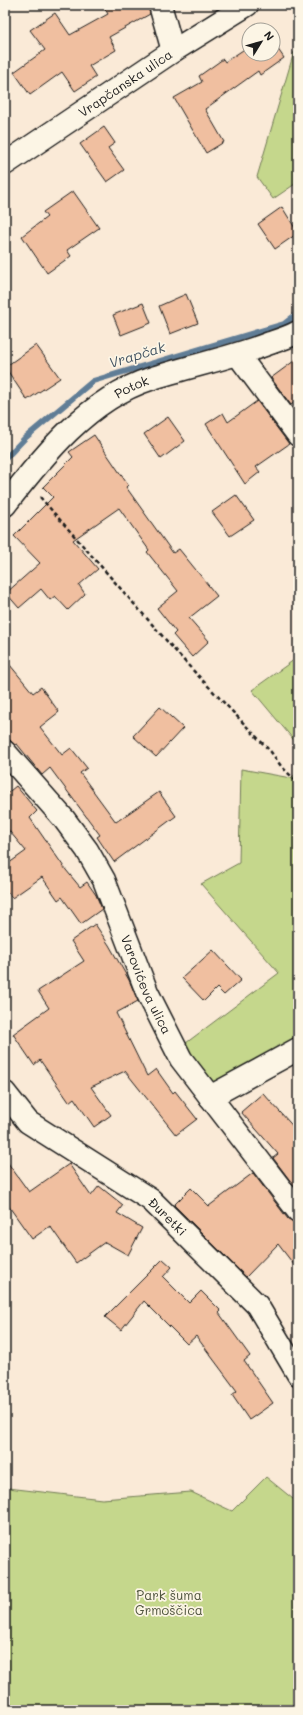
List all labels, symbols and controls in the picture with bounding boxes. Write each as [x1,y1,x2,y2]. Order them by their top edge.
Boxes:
north arrow [241,22,281,62]
text: N [261,28,278,44]
street label: Vrapčanska ulica [75,45,175,120]
water label: Vrapčak [106,337,168,372]
street label: Potok [111,371,151,402]
street label: Varovićeva ulica [118,932,176,1037]
street label: Đuretki [145,1193,191,1239]
park label: Park šuma Grmoščica [135,1586,203,1618]

